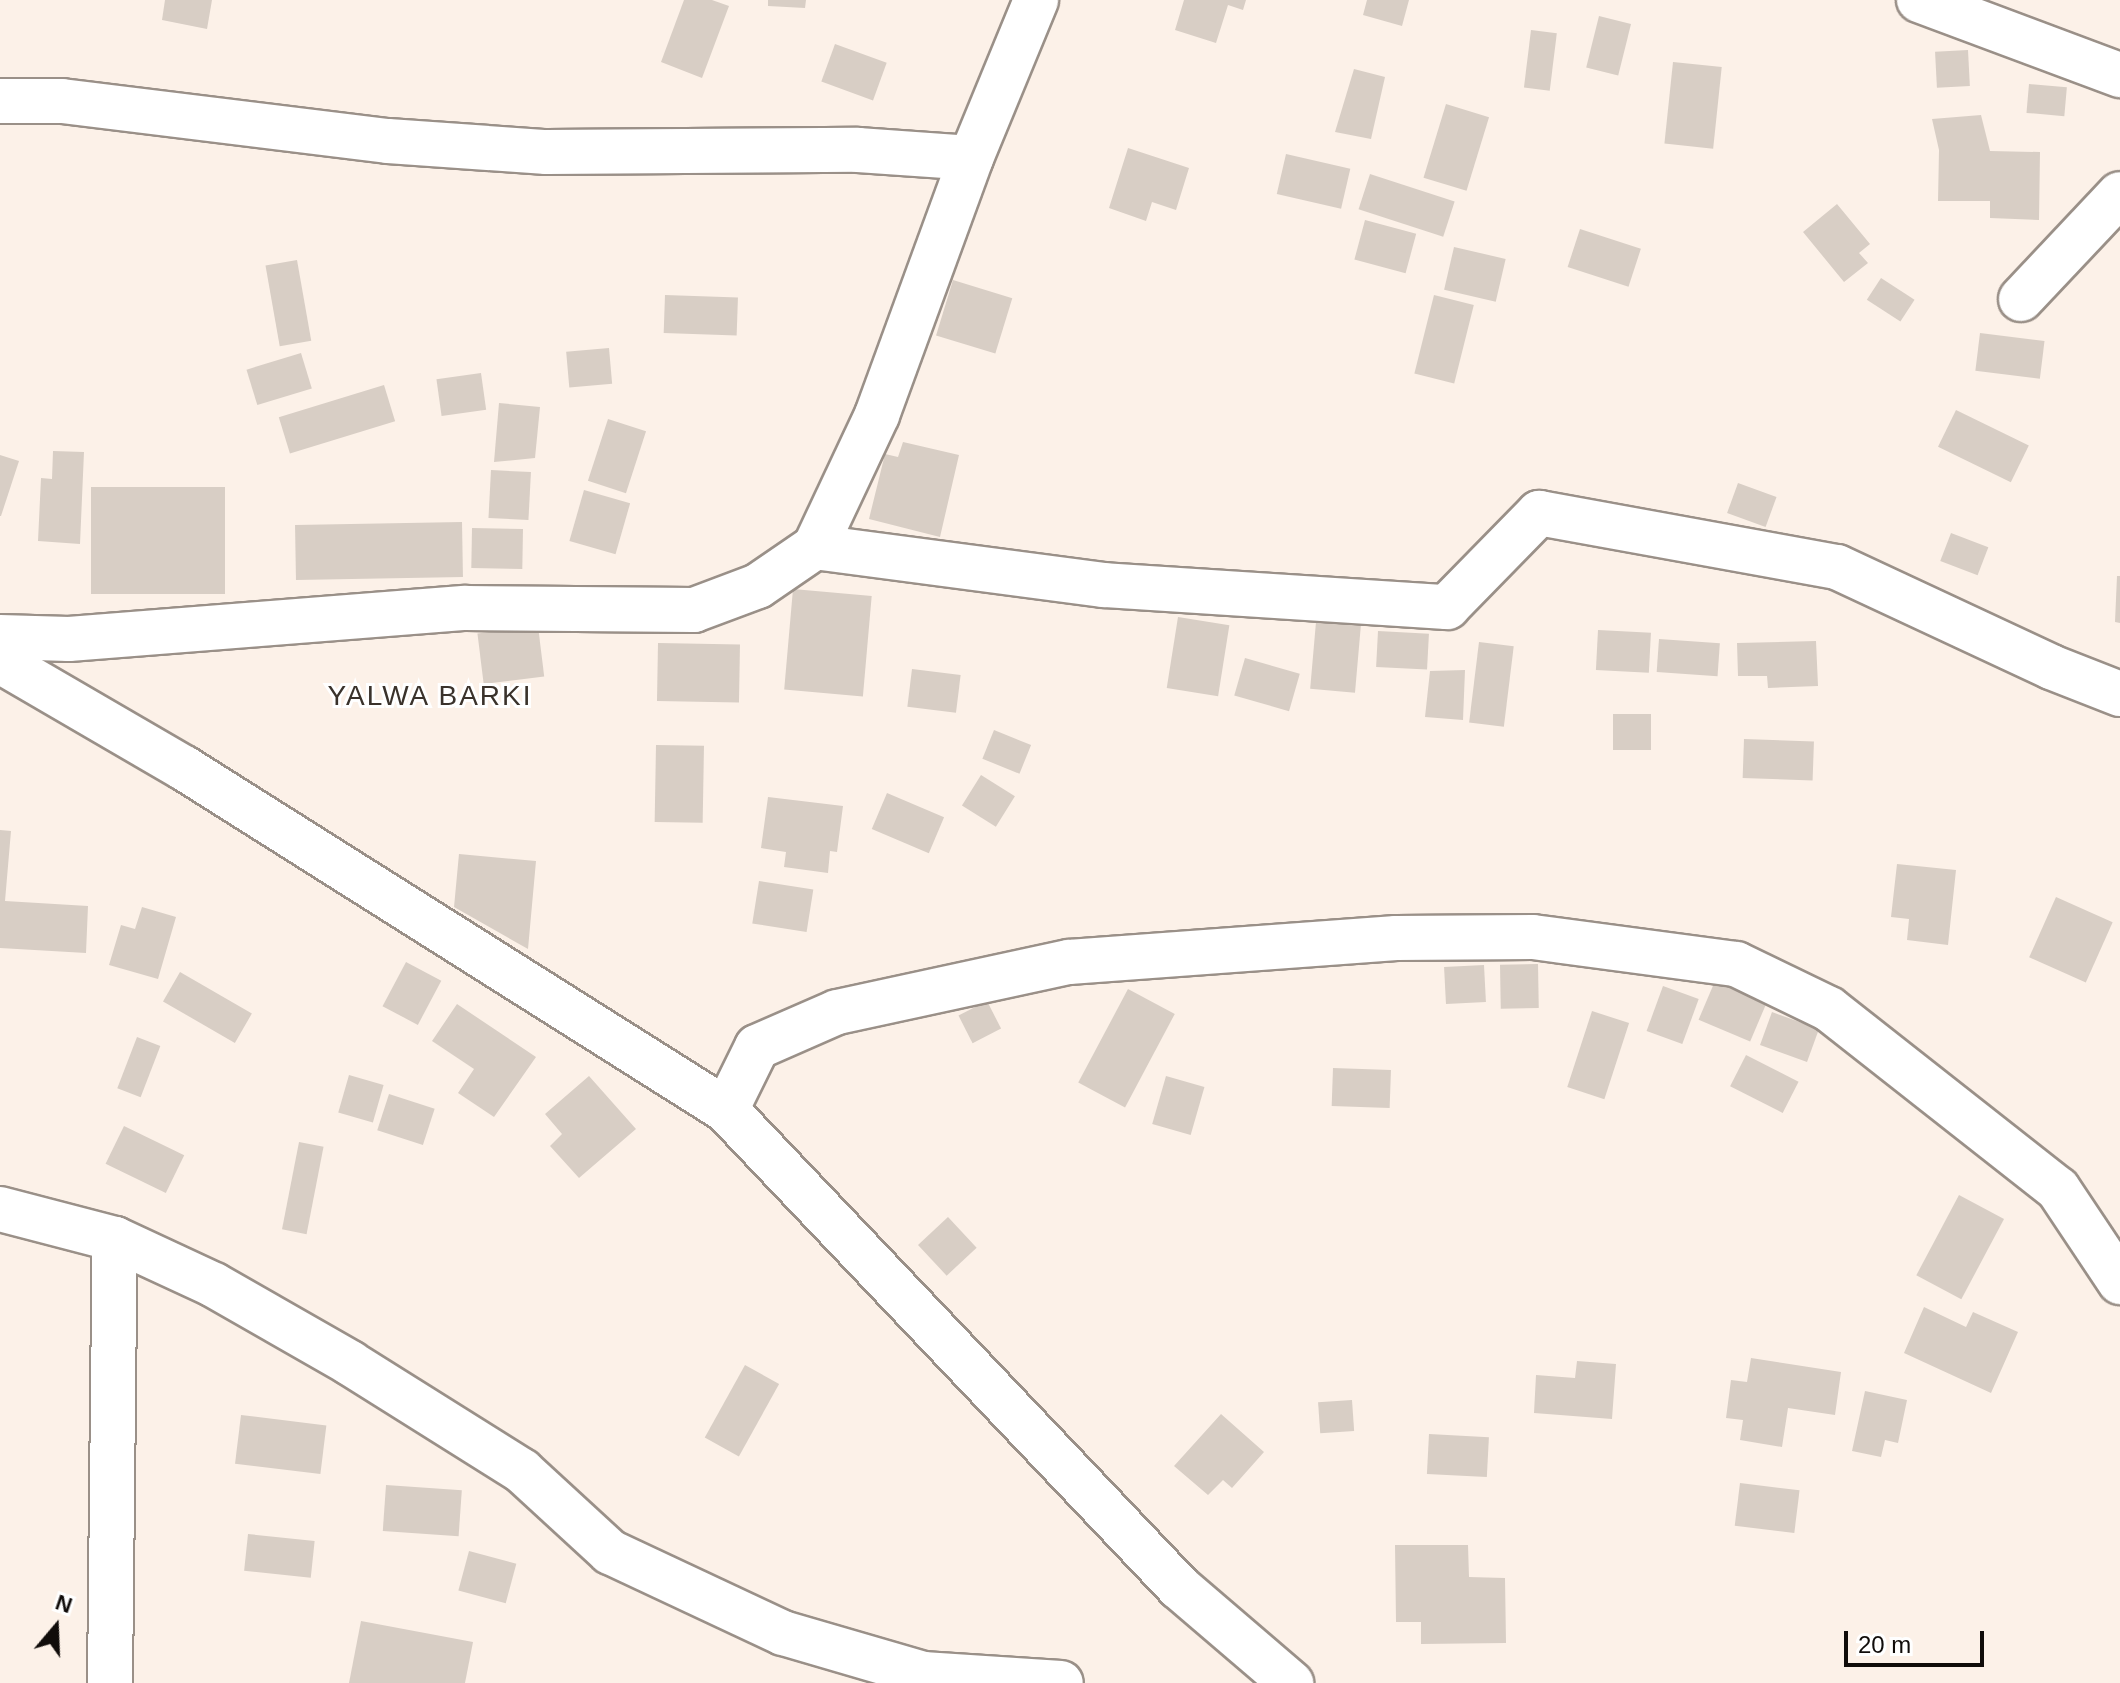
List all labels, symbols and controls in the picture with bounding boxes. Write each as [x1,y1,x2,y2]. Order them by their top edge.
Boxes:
district label: YALWA BARKI [327,679,533,713]
north arrow [16,1587,96,1667]
text: N [52,1589,76,1618]
scale bar [1848,1615,1988,1665]
text: 20 m [1858,1631,1911,1658]

